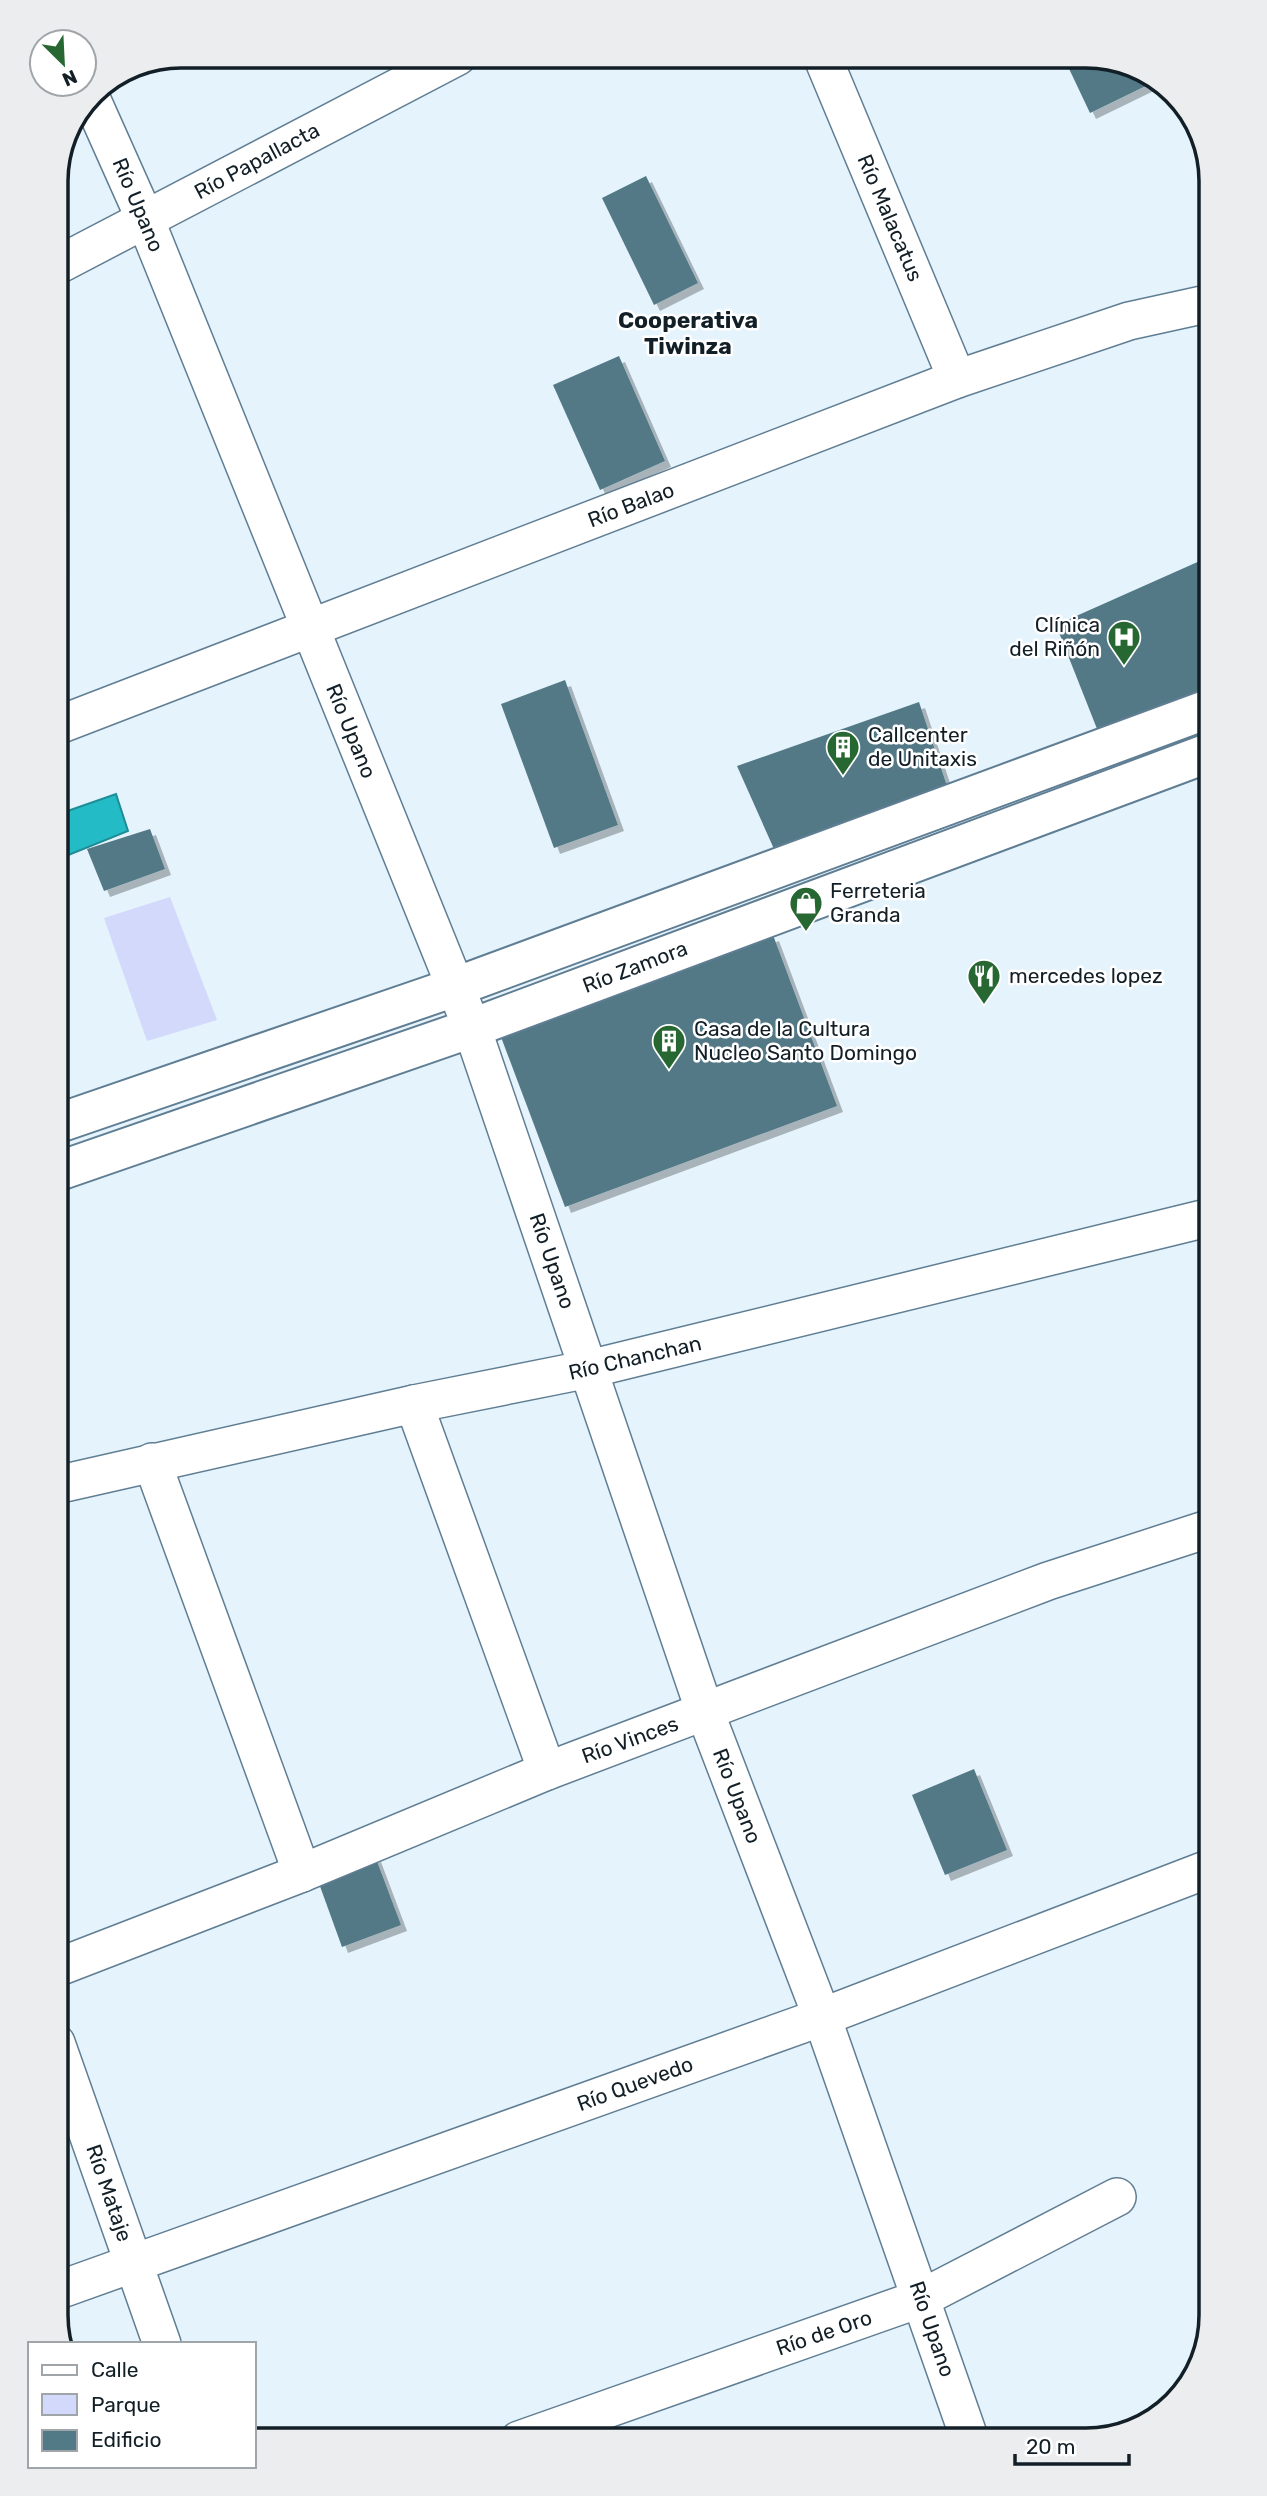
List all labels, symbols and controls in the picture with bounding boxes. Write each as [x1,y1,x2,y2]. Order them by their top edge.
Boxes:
north arrow [28,28,98,98]
text: N [59,65,81,91]
street label: Río Papallacta [190,117,324,204]
street label: Río Malacatus [852,150,928,285]
street label: Río Upano [107,154,169,256]
district label: Cooperativa Tiwinza [618,306,758,360]
street label: Río Balao [584,477,678,532]
place label: Clínica del Riñón [1009,612,1100,661]
hospital icon: Clínica del Riñón [1105,618,1143,667]
street label: Río Upano [321,680,382,782]
place label: Callcenter de Unitaxis [868,722,977,771]
building icon: Callcenter de Unitaxis [824,728,862,777]
place label: Ferreteria Granda [830,878,926,927]
shop icon: Ferreteria Granda [787,884,825,933]
street label: Río Zamora [579,935,691,998]
restaurant icon: mercedes lopez [965,957,1003,1006]
place label: mercedes lopez [1009,963,1163,988]
place label: Casa de la Cultura Nucleo Santo Domingo [694,1016,917,1065]
building icon: Casa de la Cultura Nucleo Santo Domingo [650,1022,688,1071]
street label: Río Upano [524,1210,581,1312]
street label: Río Chanchan [566,1330,704,1385]
street label: Río Vinces [578,1711,682,1769]
street label: Río Upano [708,1745,767,1847]
street label: Río Quevedo [573,2051,696,2116]
street label: Río Mataje [81,2141,138,2245]
street label: Río Upano [904,2278,961,2380]
street label: Río de Oro [773,2305,875,2361]
legend [28,2342,256,2468]
text: Calle [91,2357,139,2382]
text: Parque [91,2392,161,2417]
scale bar [1015,2422,1129,2466]
text: Edificio [91,2427,161,2452]
text: 20 m [1026,2434,1075,2459]

